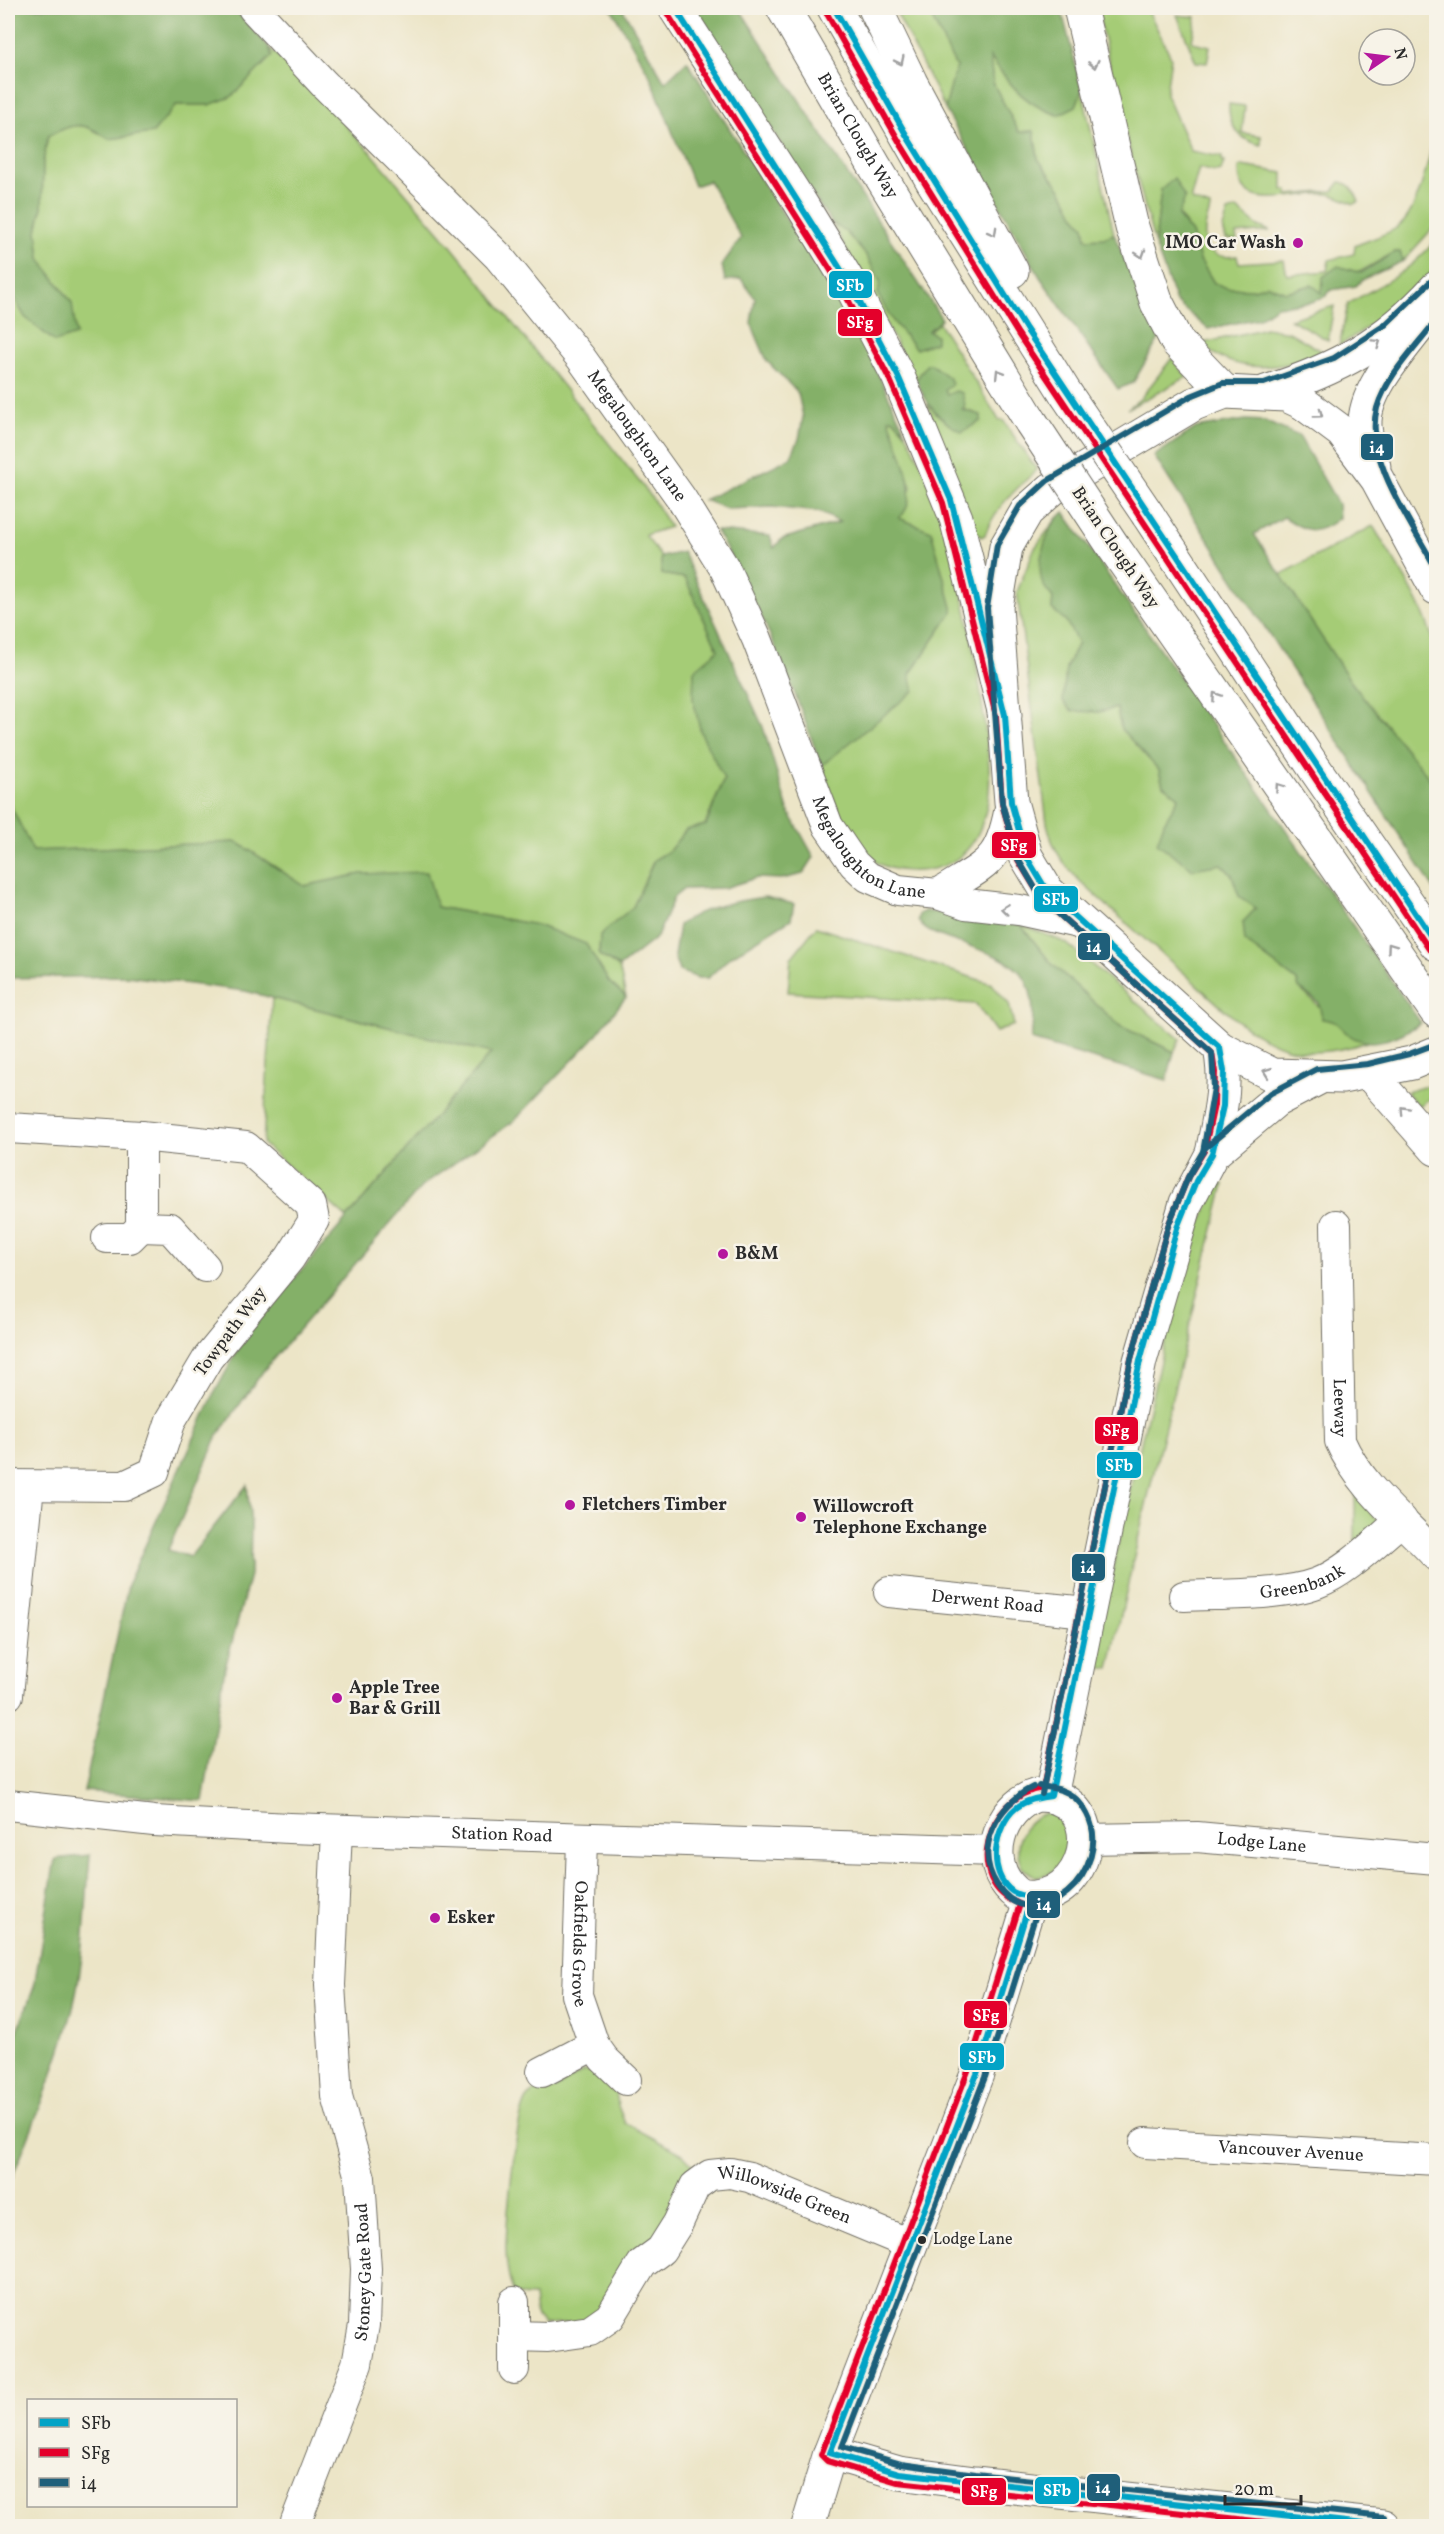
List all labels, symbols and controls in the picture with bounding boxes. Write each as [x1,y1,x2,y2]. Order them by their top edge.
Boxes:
north arrow [1357,27,1417,87]
text: N [1388,46,1412,63]
one-way arrow [893,54,904,65]
one-way arrow [1087,59,1100,69]
street label: Brian Clough Way [811,68,904,204]
one-way arrow [986,226,997,236]
place label: IMO Car Wash [1165,231,1286,256]
marker: IMO Car Wash [1291,236,1305,250]
one-way arrow [1134,248,1146,259]
line badge: SFb [828,270,873,299]
text: SFb [836,276,864,298]
line badge: SFg [837,308,883,337]
text: SFg [846,313,874,335]
one-way arrow [1370,339,1381,350]
street label: Megaloughton Lane [581,365,692,507]
one-way arrow [996,368,1007,379]
one-way arrow [1312,407,1323,418]
line badge: i4 [1360,433,1394,461]
text: i4 [1369,438,1385,460]
street label: Brian Clough Way [1065,482,1165,614]
one-way arrow [1212,692,1223,703]
one-way arrow [1275,783,1286,794]
street label: Megaloughton Lane [805,793,927,905]
line badge: SFg [991,831,1037,859]
text: SFg [1000,836,1028,858]
line badge: SFb [1033,885,1079,913]
text: SFb [1042,890,1070,912]
one-way arrow [1000,903,1009,915]
line badge: i4 [1077,932,1111,961]
text: i4 [1086,937,1102,959]
one-way arrow [1387,942,1398,953]
one-way arrow [1262,1067,1273,1079]
one-way arrow [1400,1106,1411,1117]
place label: B&M [735,1242,778,1267]
marker: B&M [716,1247,730,1261]
street label: Towpath Way [189,1282,273,1382]
street label: Leeway [1326,1378,1352,1438]
line badge: SFg [1094,1416,1139,1445]
text: SFg [1102,1421,1130,1443]
line badge: SFb [1096,1451,1142,1479]
text: SFb [1105,1456,1133,1478]
place label: Fletchers Timber [582,1493,727,1518]
place label: Willowcroft Telephone Exchange [813,1495,987,1541]
marker: Fletchers Timber [563,1498,577,1512]
marker: Willowcroft Telephone Exchange [794,1510,808,1524]
line badge: i4 [1071,1553,1106,1582]
text: i4 [1080,1558,1096,1580]
street label: Greenbank [1259,1558,1350,1606]
street label: Derwent Road [930,1584,1045,1620]
place label: Apple Tree Bar & Grill [349,1676,441,1722]
marker: Apple Tree Bar & Grill [330,1691,344,1705]
street label: Station Road [451,1821,553,1849]
street label: Lodge Lane [1216,1826,1307,1860]
street label: Oakfields Grove [564,1880,593,2011]
line badge: i4 [1026,1890,1061,1919]
text: i4 [1036,1895,1052,1917]
place label: Esker [447,1906,495,1931]
marker: Esker [428,1911,442,1925]
line badge: SFg [963,2000,1008,2029]
text: SFg [972,2006,1000,2028]
line badge: SFb [959,2042,1005,2071]
text: SFb [968,2048,996,2070]
street label: Vancouver Avenue [1217,2135,1364,2168]
street label: Willowside Green [717,2160,855,2231]
street label: Stoney Gate Road [349,2202,379,2343]
place label: Lodge Lane [933,2229,1013,2251]
marker: Lodge Lane [916,2234,928,2246]
legend [27,2399,237,2507]
text: SFb [81,2412,111,2437]
text: SFg [81,2442,110,2467]
scale bar [1225,2468,1302,2506]
text: i4 [81,2472,97,2497]
line badge: i4 [1086,2473,1121,2502]
line badge: SFb [1034,2476,1080,2505]
line badge: SFg [961,2477,1007,2506]
text: i4 [1095,2478,1111,2500]
text: 20 m [1234,2478,1274,2503]
text: SFb [1043,2481,1071,2503]
text: SFg [970,2482,998,2504]

